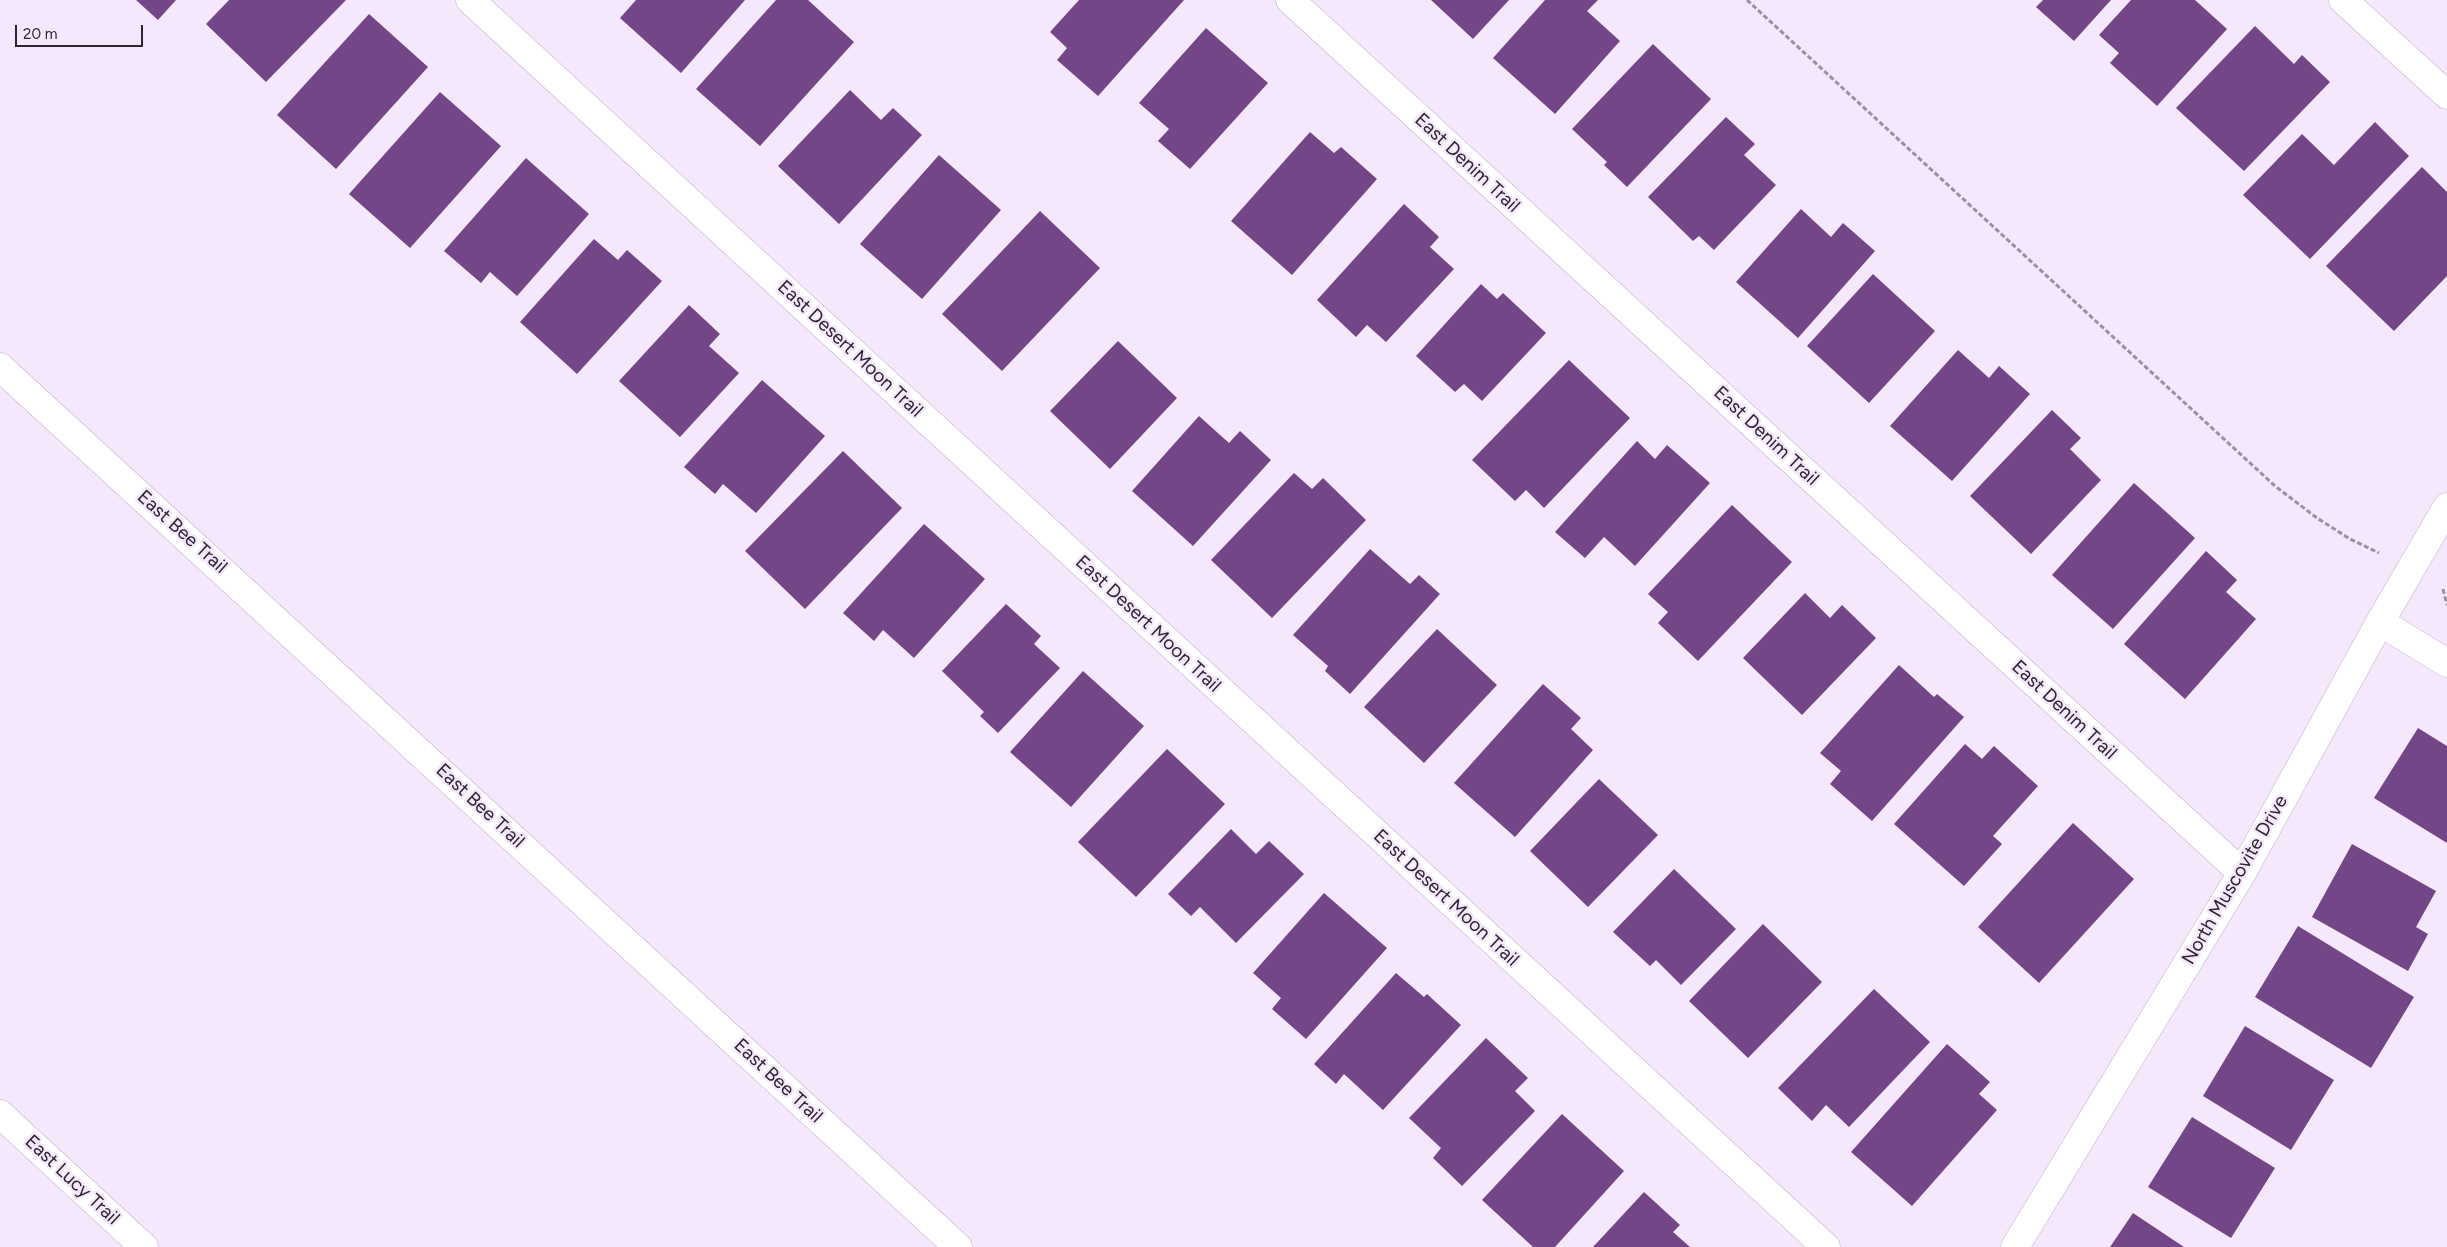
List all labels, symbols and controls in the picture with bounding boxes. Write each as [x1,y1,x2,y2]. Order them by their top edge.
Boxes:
scale bar [18,15,145,47]
text: 20 m [23,25,57,43]
street label: East Denim Trail [1410,109,1524,217]
street label: East Desert Moon Trail [773,276,927,422]
street label: East Denim Trail [1709,382,1823,490]
street label: East Bee Trail [132,486,232,578]
street label: East Desert Moon Trail [1071,551,1225,697]
street label: East Denim Trail [2007,656,2121,764]
street label: East Bee Trail [431,759,529,853]
street label: North Muscovite Drive [2177,791,2293,969]
street label: East Desert Moon Trail [1369,825,1523,971]
street label: East Bee Trail [729,1034,827,1128]
street label: East Lucy Trail [20,1130,124,1230]

